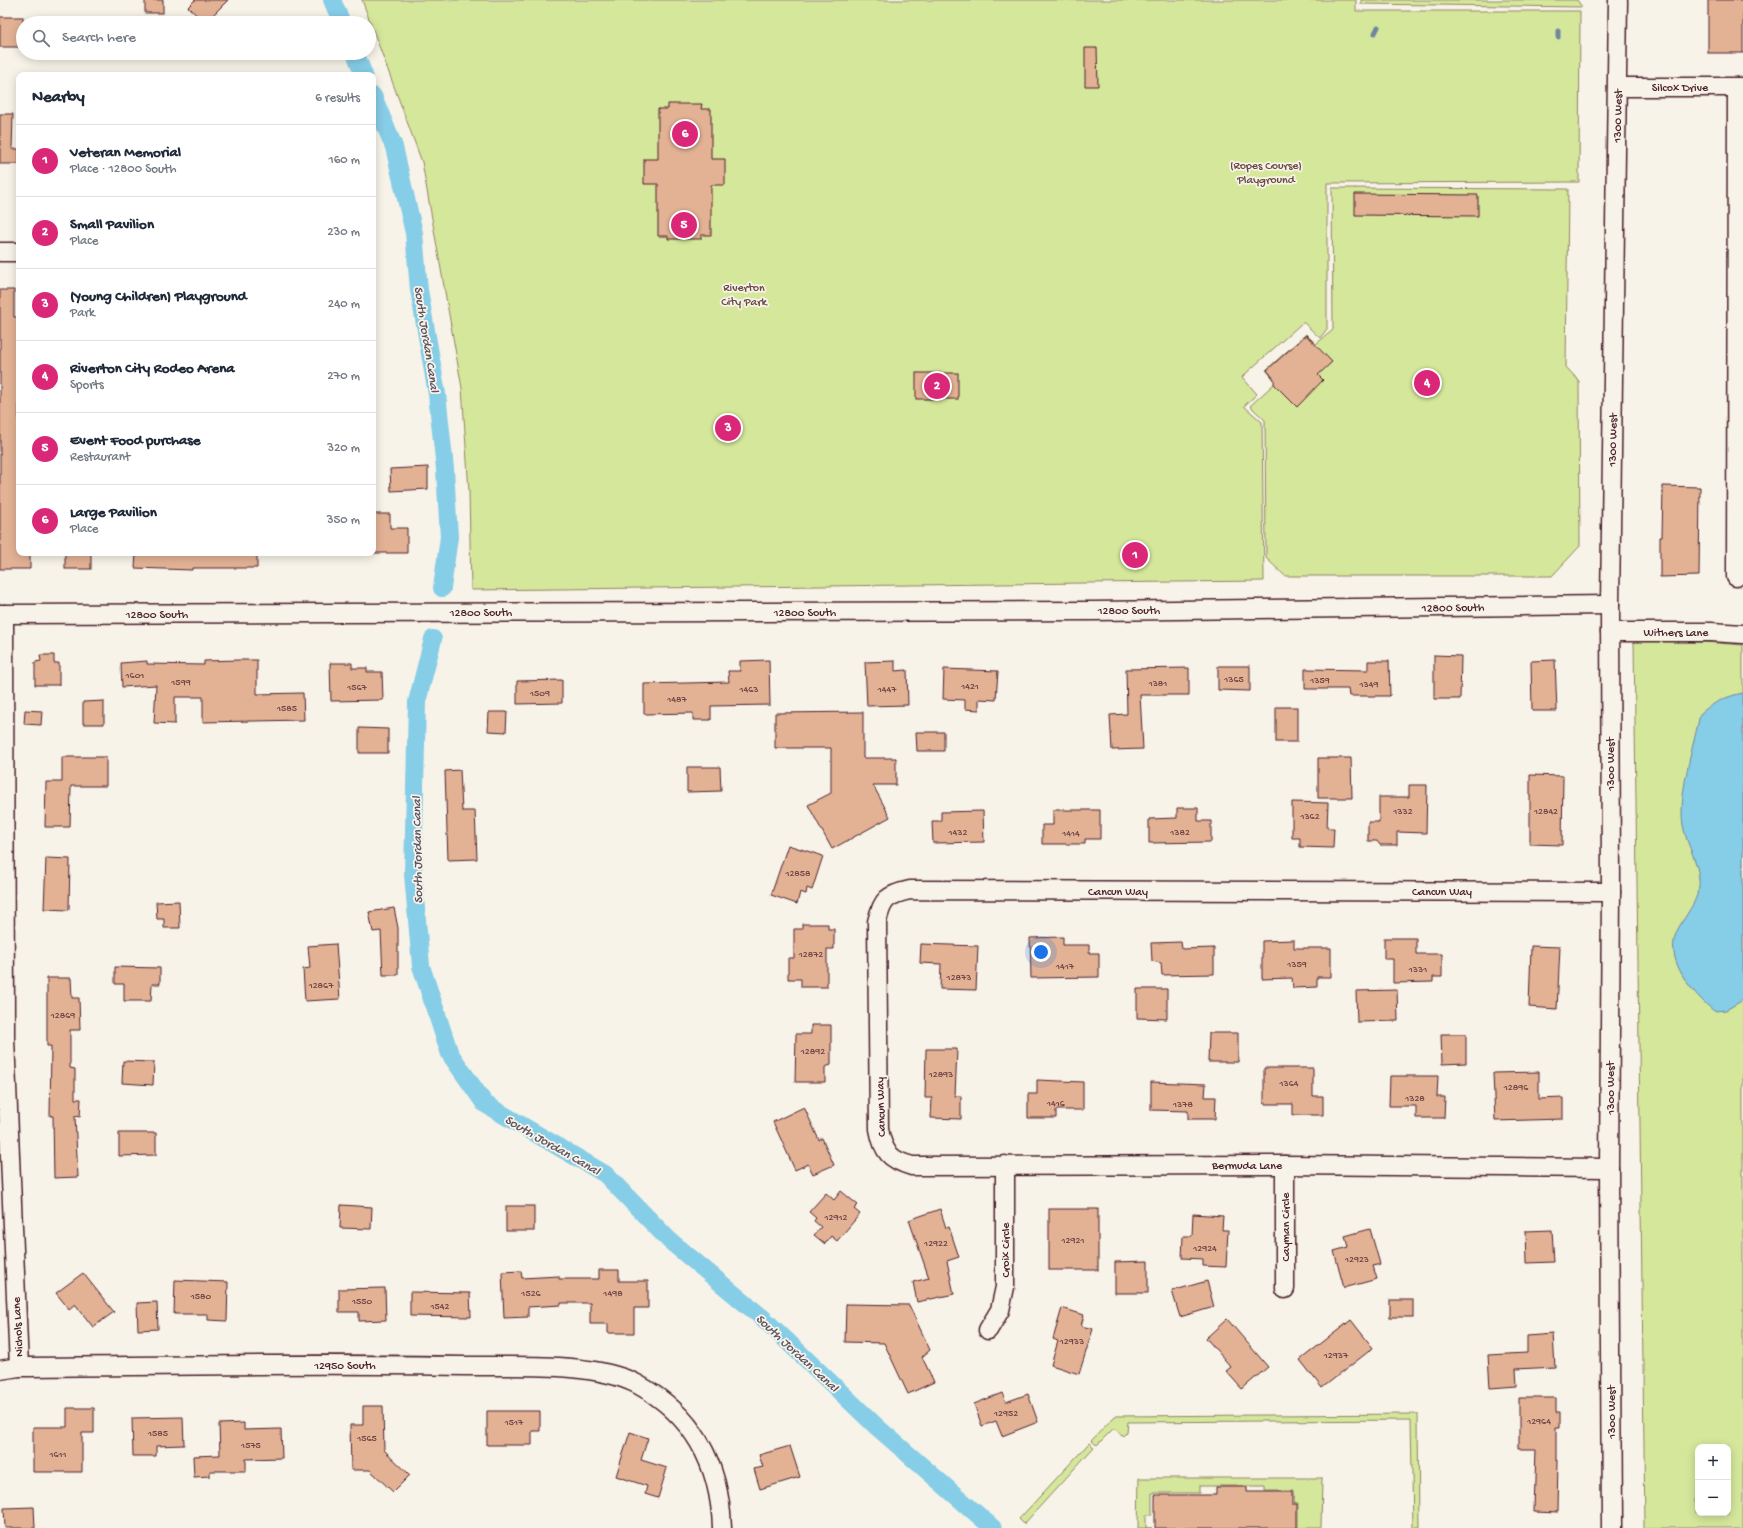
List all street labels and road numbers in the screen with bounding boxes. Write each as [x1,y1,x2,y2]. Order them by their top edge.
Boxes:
street label: Silcox Drive [1652,82,1709,96]
street label: 1300 West [1612,88,1626,144]
street label: 1300 West [1607,412,1621,468]
street label: 12800 South [1421,601,1485,617]
street label: 12800 South [1097,605,1161,619]
street label: 12800 South [449,607,513,621]
street label: 12800 South [773,607,837,621]
street label: 12800 South [125,609,189,623]
street label: Withers Lane [1644,627,1709,641]
street label: 1300 West [1605,736,1619,792]
street label: Cancun Way [1088,886,1148,900]
street label: Cancun Way [1412,886,1472,900]
street label: 1300 West [1605,1060,1619,1116]
street label: Cancun Way [874,1077,890,1137]
street label: Bermuda Lane [1211,1160,1283,1174]
street label: Cayman Circle [1280,1192,1294,1262]
street label: Croix Circle [1000,1222,1014,1278]
street label: Nichols Lane [10,1296,28,1357]
street label: 12950 South [313,1360,376,1374]
street label: 1300 West [1606,1384,1620,1440]

